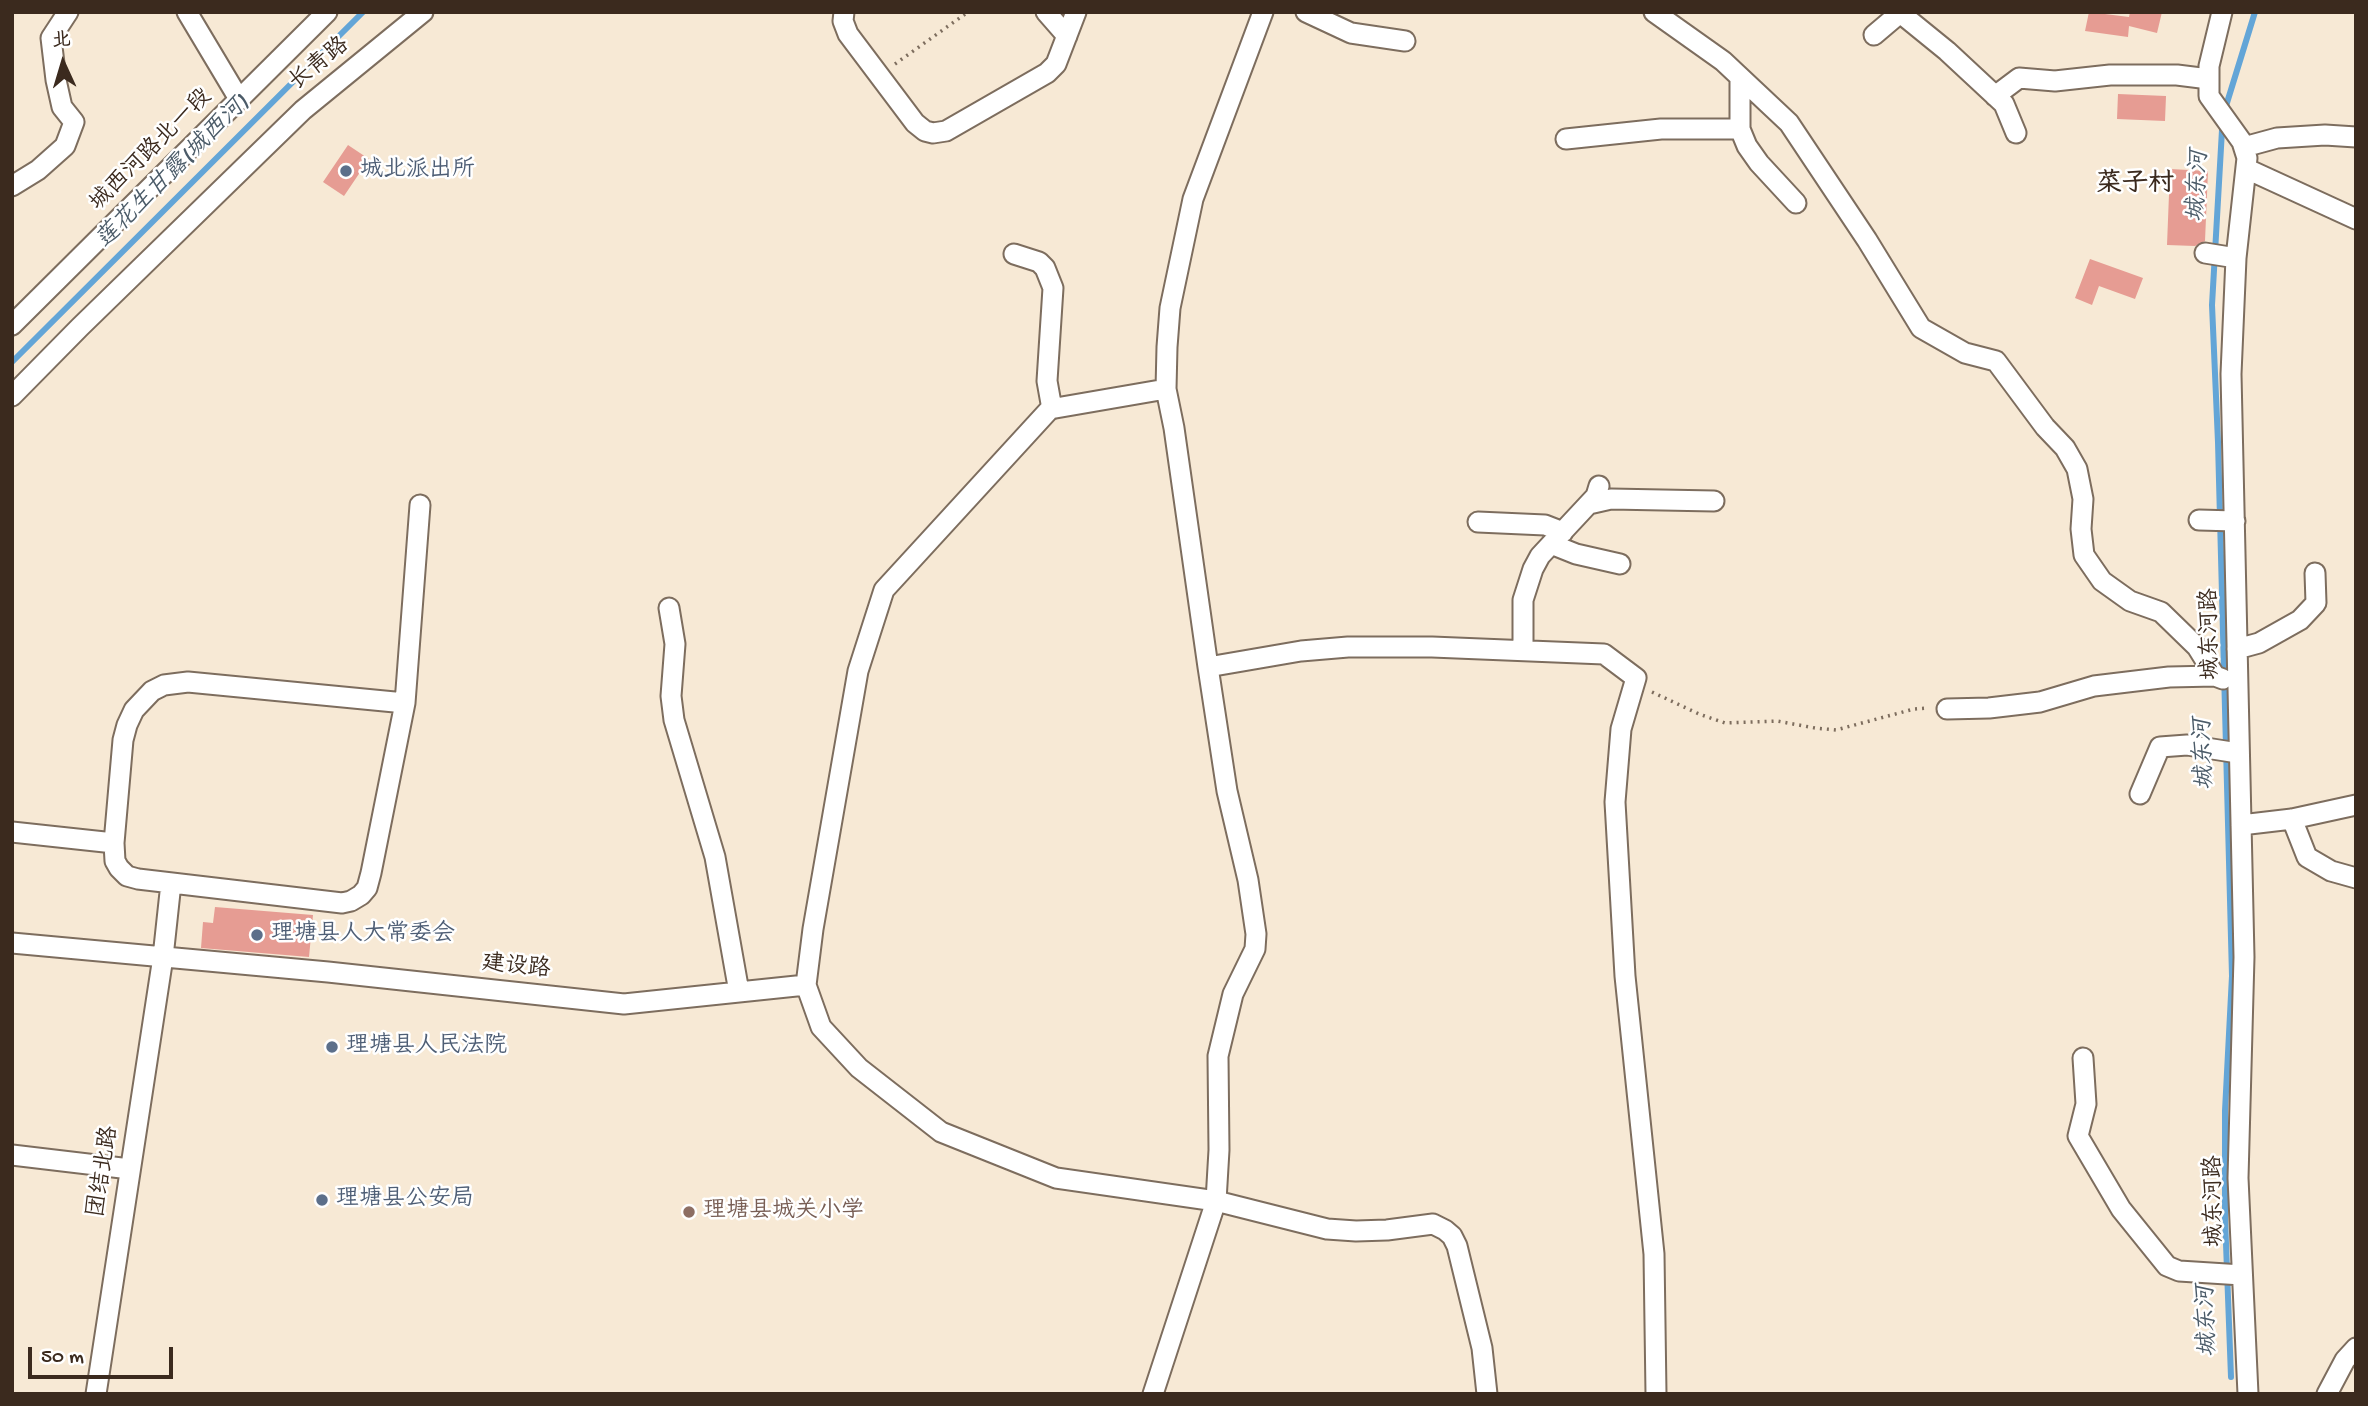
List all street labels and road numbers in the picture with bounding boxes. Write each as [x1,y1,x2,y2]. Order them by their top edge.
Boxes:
street label: 长青路 [285,33,355,97]
street label: 城西河路北一段 [85,84,219,218]
street label: 城东河路 [2197,588,2227,680]
street label: 建设路 [480,951,552,985]
street label: 团结北路 [84,1124,126,1220]
street label: 城东河路 [2201,1155,2231,1247]

